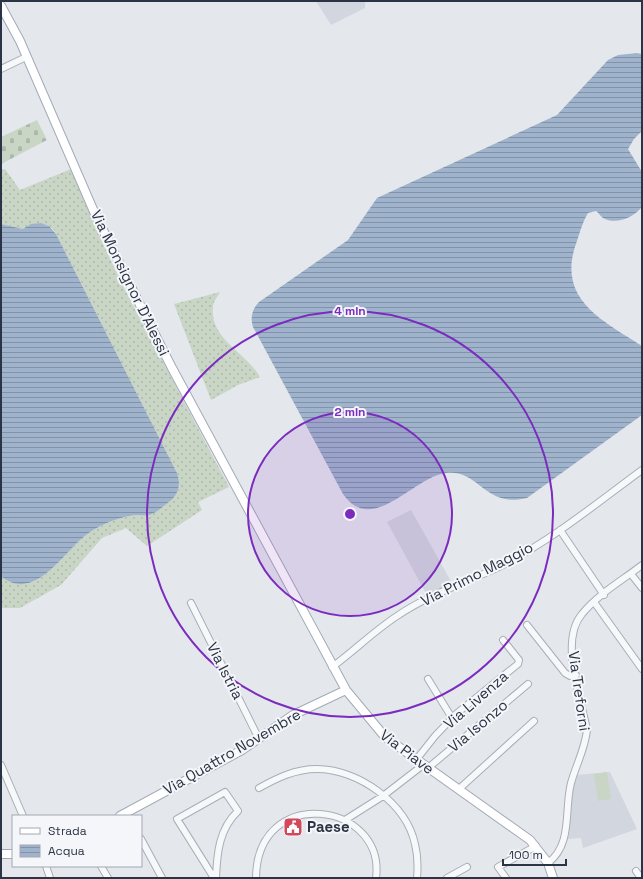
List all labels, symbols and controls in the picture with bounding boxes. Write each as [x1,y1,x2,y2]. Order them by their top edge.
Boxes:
street label: Via Monsignor D'Alessi [87,207,174,359]
text: 4 min [334,303,366,319]
text: 2 min [334,404,366,420]
centre of rings [343,507,357,521]
street label: Via Primo Maggio [417,537,536,610]
street label: Via Istria [203,639,248,703]
street label: Via Treforni [564,650,595,732]
street label: Via Livenza [439,666,512,733]
street label: Via Isonzo [444,695,511,756]
street label: Via Quattro Novembre [159,704,304,799]
street label: Via Piave [376,725,438,778]
legend [12,815,142,867]
public building icon: Paese [282,816,304,838]
place label: Paese [307,817,350,836]
text: Strada [48,823,87,839]
scale bar [503,841,566,867]
text: Acqua [48,843,85,859]
text: 100 m [509,847,543,863]

